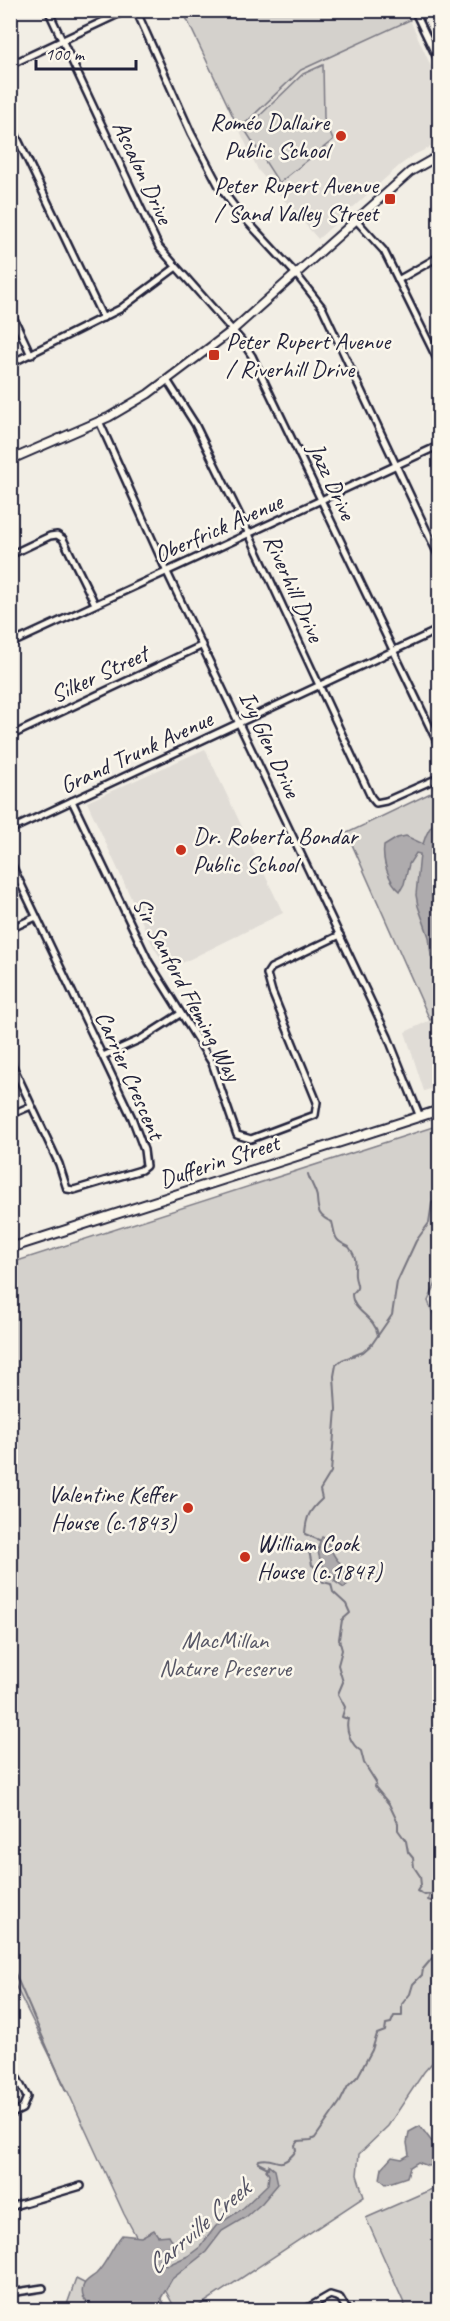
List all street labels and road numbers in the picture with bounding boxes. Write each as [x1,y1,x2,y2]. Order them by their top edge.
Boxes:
street label: Ascalon Drive [106,115,181,231]
street label: Jazz Drive [301,437,364,526]
street label: Oberfrick Avenue [149,486,289,570]
street label: Riverhill Drive [257,530,332,648]
street label: Silker Street [46,637,155,710]
street label: Ivy Glen Drive [232,686,309,804]
street label: Grand Trunk Avenue [55,703,219,800]
street label: Sir Sanford Fleming Way [126,892,249,1088]
street label: Carrier Crescent [88,1006,172,1146]
street label: Dufferin Street [155,1127,285,1194]

